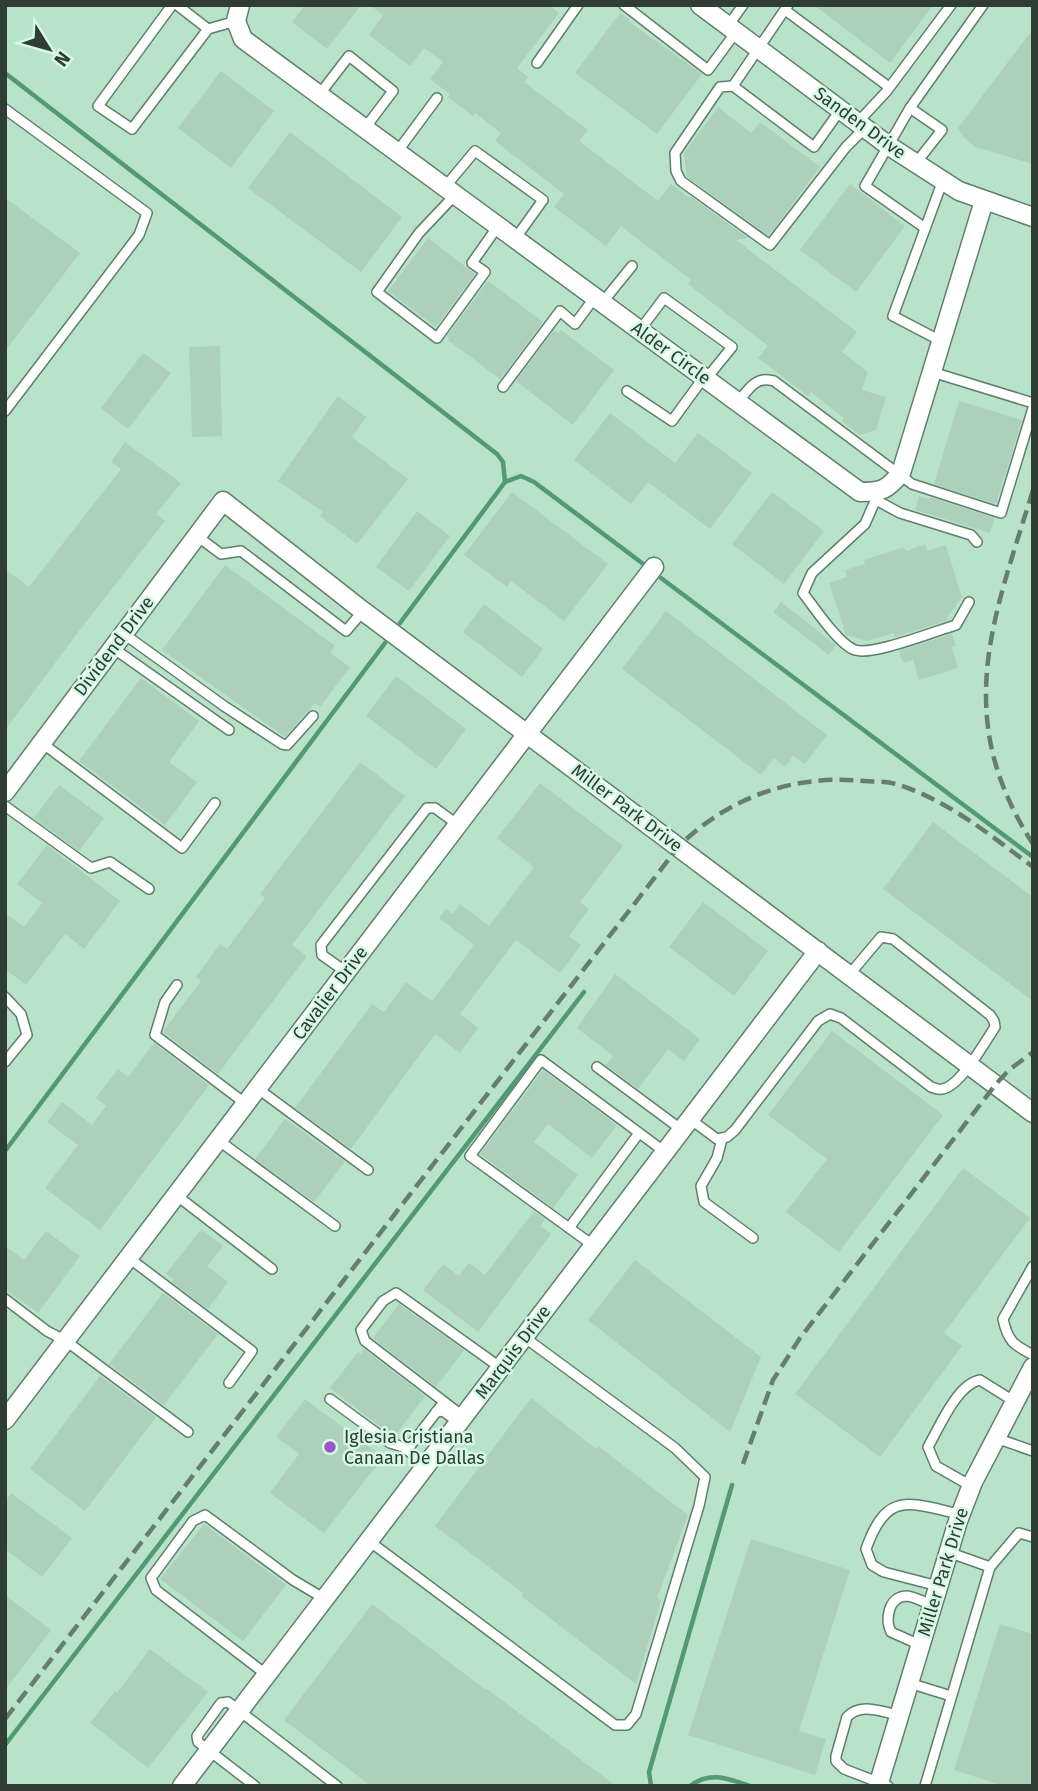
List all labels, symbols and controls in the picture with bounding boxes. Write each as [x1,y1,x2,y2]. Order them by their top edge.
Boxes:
north arrow [14,14,84,84]
text: N [49,47,75,71]
street label: Sanden Drive [810,82,910,164]
street label: Alder Circle [627,317,715,389]
street label: Dividend Drive [69,592,159,700]
street label: Miller Park Drive [567,759,687,857]
street label: Cavalier Drive [288,942,372,1044]
street label: Marquis Drive [471,1301,555,1403]
place label: Iglesia Cristiana Canaan De Dallas [344,1426,485,1469]
marker: Iglesia Cristiana Canaan De Dallas [322,1439,338,1455]
street label: Miller Park Drive [913,1505,973,1639]

